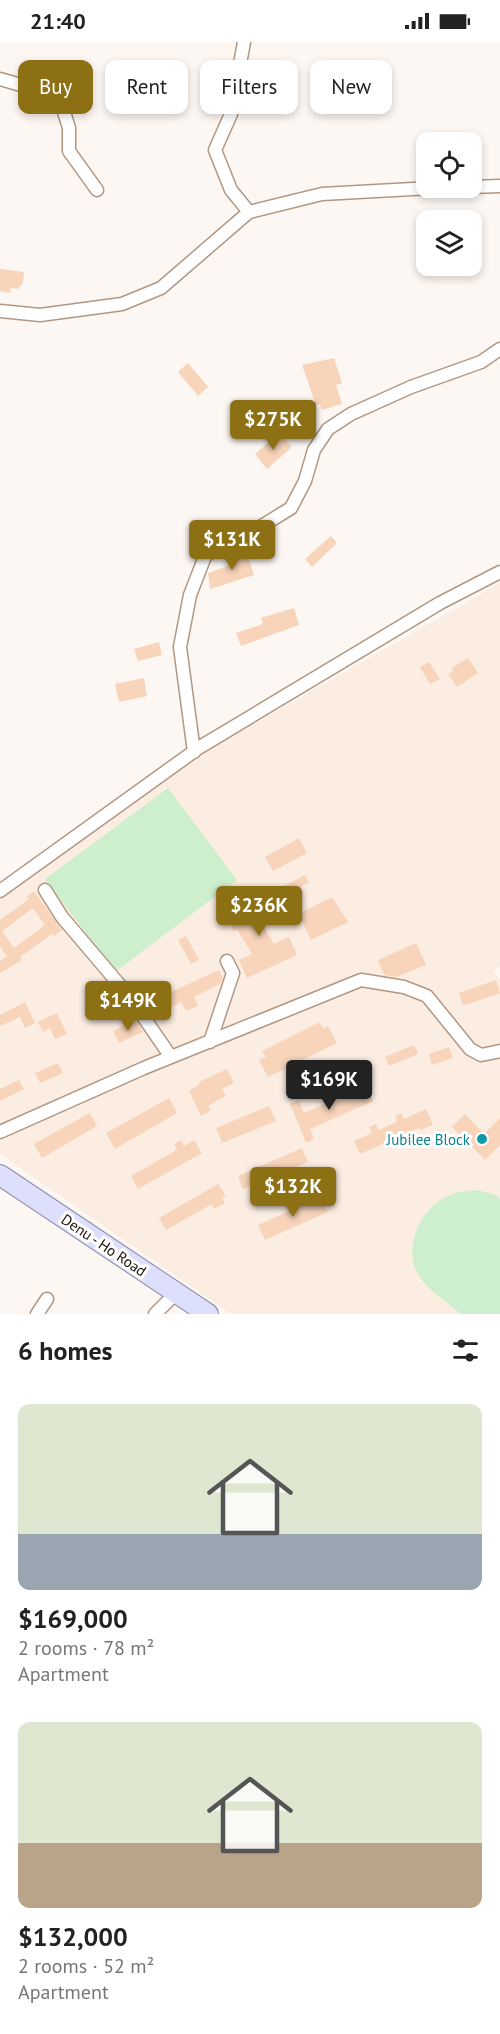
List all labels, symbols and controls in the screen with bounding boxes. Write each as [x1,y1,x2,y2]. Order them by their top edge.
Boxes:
text: 21:40 [30,7,86,35]
chip: Buy [18,60,93,114]
chip: Rent [105,60,188,114]
chip: Filters [200,60,298,114]
chip: New [310,60,392,114]
map controls [416,132,482,276]
button: locate [416,132,482,198]
button: layers [416,210,482,276]
pin: $275K [231,400,315,451]
text: $275K [244,406,302,432]
pin: $131K [190,520,274,571]
text: $131K [203,526,261,552]
pin: $236K [217,886,301,937]
text: $236K [230,892,288,918]
pin: $149K [86,981,170,1032]
text: $149K [99,987,157,1013]
pin: $169K [287,1060,371,1111]
text: $169K [300,1066,358,1092]
place label: Jubilee Block [386,1130,471,1149]
marker: Jubilee Block [475,1132,489,1146]
pin: $132K [251,1167,335,1218]
text: $132K [264,1173,322,1199]
street label: Denu - Ho Road [58,1210,150,1280]
text: 6 homes [18,1334,113,1367]
icon: filters [449,1334,482,1367]
icon: home [196,1443,304,1551]
text: $169,000 [18,1602,128,1635]
text: 2 rooms · 78 m² [18,1635,154,1661]
text: Apartment [18,1661,109,1687]
icon: home [196,1761,304,1869]
text: $132,000 [18,1920,128,1953]
text: 2 rooms · 52 m² [18,1953,154,1979]
text: Apartment [18,1979,109,2005]

